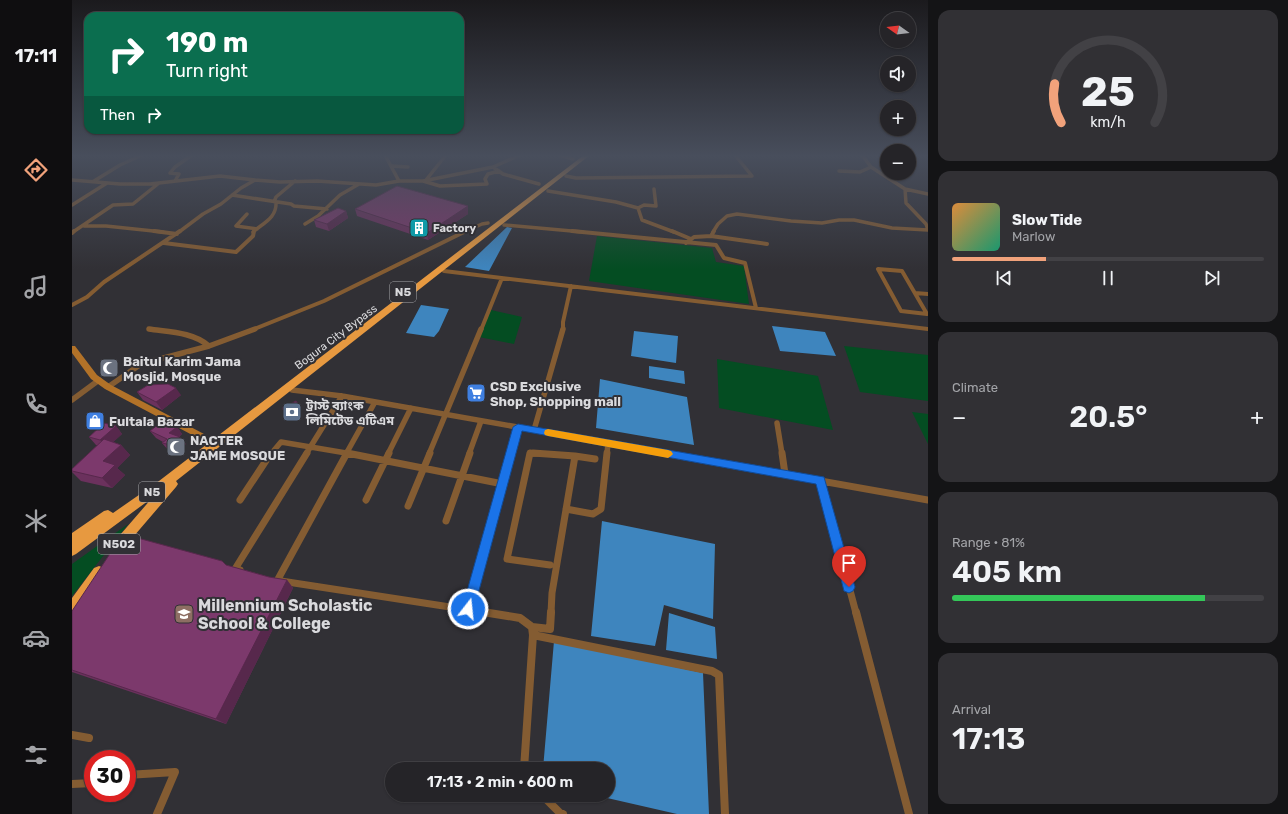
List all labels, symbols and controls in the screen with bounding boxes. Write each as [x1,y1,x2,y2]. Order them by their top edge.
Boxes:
north arrow [880,12,916,48]
map controls [880,12,916,180]
text: 190 m [166,26,249,59]
icon: right [100,28,152,80]
text: 17:11 [15,45,57,67]
button: sound [880,56,916,92]
text: Turn right [166,60,248,82]
text: 25 [1081,67,1135,116]
button: + [880,100,916,136]
icon: right [143,104,165,126]
text: Then [100,106,135,124]
text: km/h [1090,114,1126,131]
button: − [880,144,916,180]
icon: directions [22,156,50,184]
text: Slow Tide [1012,211,1082,229]
building icon: Factory [408,217,430,239]
place label: Factory [433,222,476,235]
text: Marlow [1012,229,1055,244]
icon: previous [993,267,1015,289]
icon: pause [1097,267,1119,289]
icon: next [1201,267,1223,289]
icon: music [22,273,50,301]
road number: N5 [390,282,416,302]
street label: Bogura City Bypass [292,302,380,372]
place label: Baitul Karim Jama Mosjid, Mosque [123,354,241,384]
mosque icon: Baitul Karim Jama Mosjid, Mosque [98,357,120,379]
place label: CSD Exclusive Shop, Shopping mall [490,379,621,409]
text: Climate [952,380,998,395]
supermarket icon: CSD Exclusive Shop, Shopping mall [465,382,487,404]
icon: phone [22,390,50,418]
place label: ট্রাস্ট ব্যাংক লিমিটেড এটিএম [305,398,395,428]
text: 20.5° [1069,399,1147,435]
bank icon: ট্রাস্ট ব্যাংক লিমিটেড এটিএম [281,401,303,423]
text: − [952,404,966,431]
text: + [1250,404,1264,431]
shop icon: Fultala Bazar [84,410,106,432]
place label: Fultala Bazar [109,414,195,429]
place label: NACTER JAME MOSQUE [190,433,285,463]
mosque icon: NACTER JAME MOSQUE [165,436,187,458]
road number: N5 [139,482,165,502]
icon: climate [22,507,50,535]
road number: N502 [98,534,140,554]
text: Range · 81% [952,535,1025,550]
pin [832,546,866,587]
icon: arrive [838,552,860,574]
text: 405 km [952,554,1062,590]
position arrow [447,588,489,630]
place label: Millennium Scholastic School & College [198,596,373,633]
school or university icon: Millennium Scholastic School & College [173,603,195,625]
icon: car [22,624,50,652]
text: Arrival [952,702,991,717]
text: 17:13 [952,721,1025,757]
icon: filters [22,741,50,769]
speed limit sign: 30 [84,750,136,802]
text: 17:13 · 2 min · 600 m [427,773,573,791]

